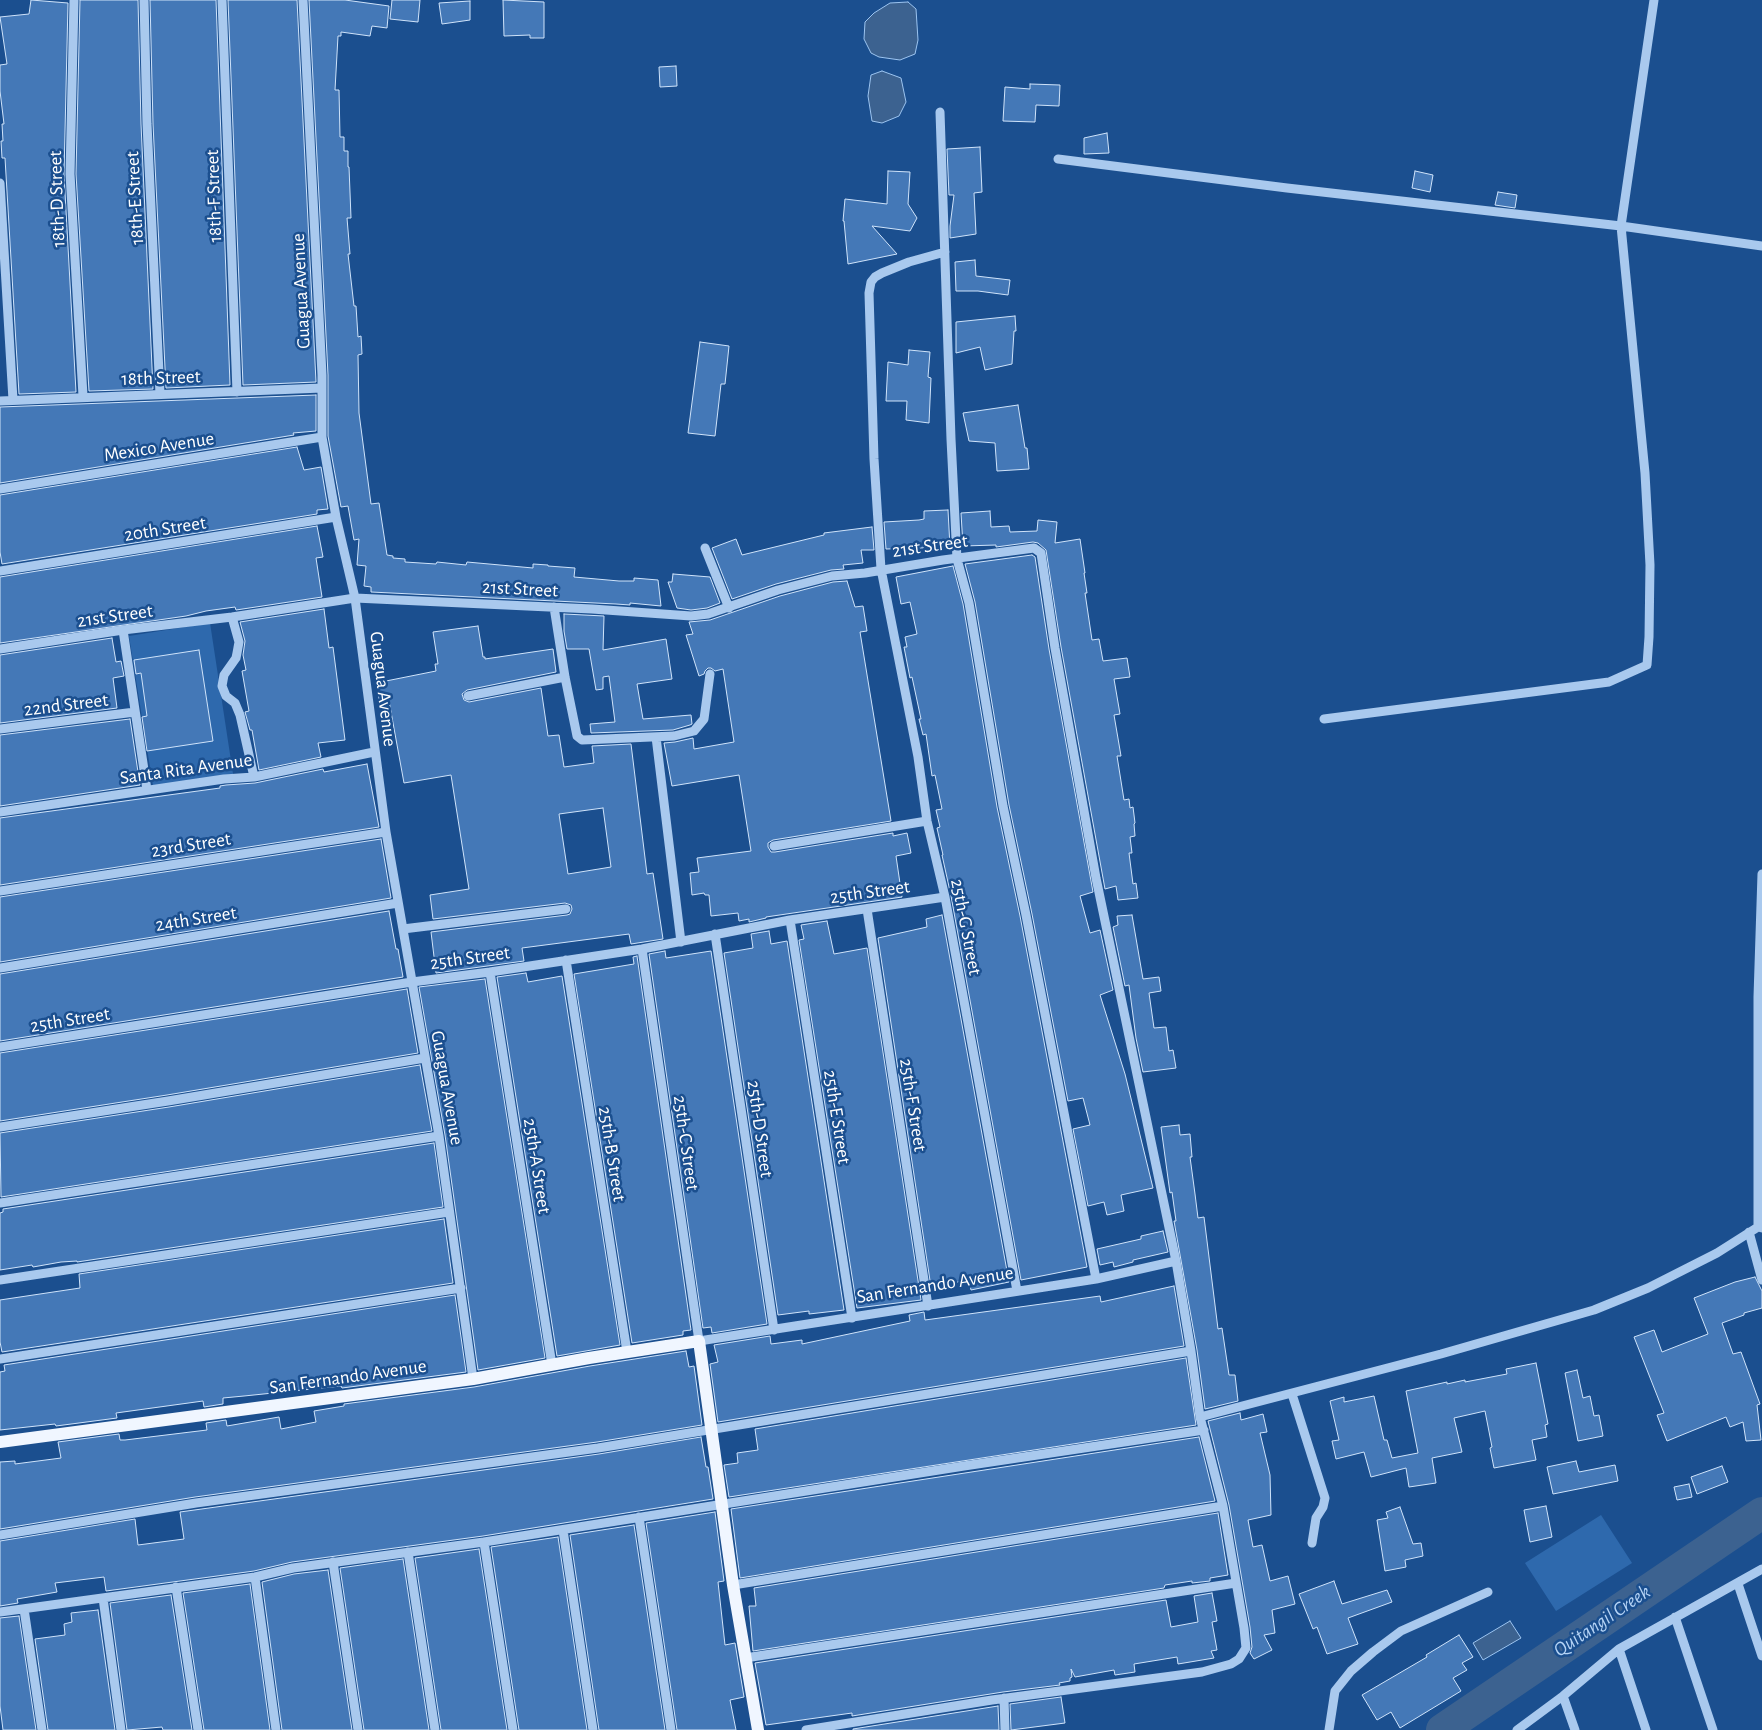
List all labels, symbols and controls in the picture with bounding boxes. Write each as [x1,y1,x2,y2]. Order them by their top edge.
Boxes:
street label: 18th-F Street [201,149,227,243]
street label: 18th-D Street [44,150,70,248]
street label: 18th-E Street [121,151,149,245]
street label: Guagua Avenue [287,233,315,349]
street label: 18th Street [121,365,201,391]
street label: Mexico Avenue [102,427,216,467]
street label: 20th Street [122,511,208,547]
street label: 21st Street [891,529,969,563]
street label: 21st Street [481,576,559,602]
street label: 21st Street [76,599,154,633]
street label: Guagua Avenue [365,630,401,748]
street label: 22nd Street [23,689,109,721]
street label: Santa Rita Avenue [118,748,254,790]
street label: 23rd Street [150,827,232,863]
street label: 25th Street [829,875,911,909]
street label: 25th-G Street [945,877,987,977]
street label: 24th Street [154,901,238,937]
street label: 25th Street [429,941,511,975]
street label: 25th Street [29,1002,111,1038]
street label: Guagua Avenue [426,1029,468,1147]
street label: 25th-F Street [894,1057,932,1153]
street label: 25th-E Street [818,1068,856,1166]
street label: 25th-D Street [742,1079,778,1179]
street label: 25th-C Street [668,1094,704,1192]
street label: 25th-B Street [593,1105,631,1203]
street label: 25th-A Street [518,1117,556,1215]
street label: San Fernando Avenue [855,1261,1015,1309]
street label: San Fernando Avenue [268,1355,428,1399]
water label: Quitangil Creek [1549,1580,1655,1662]

